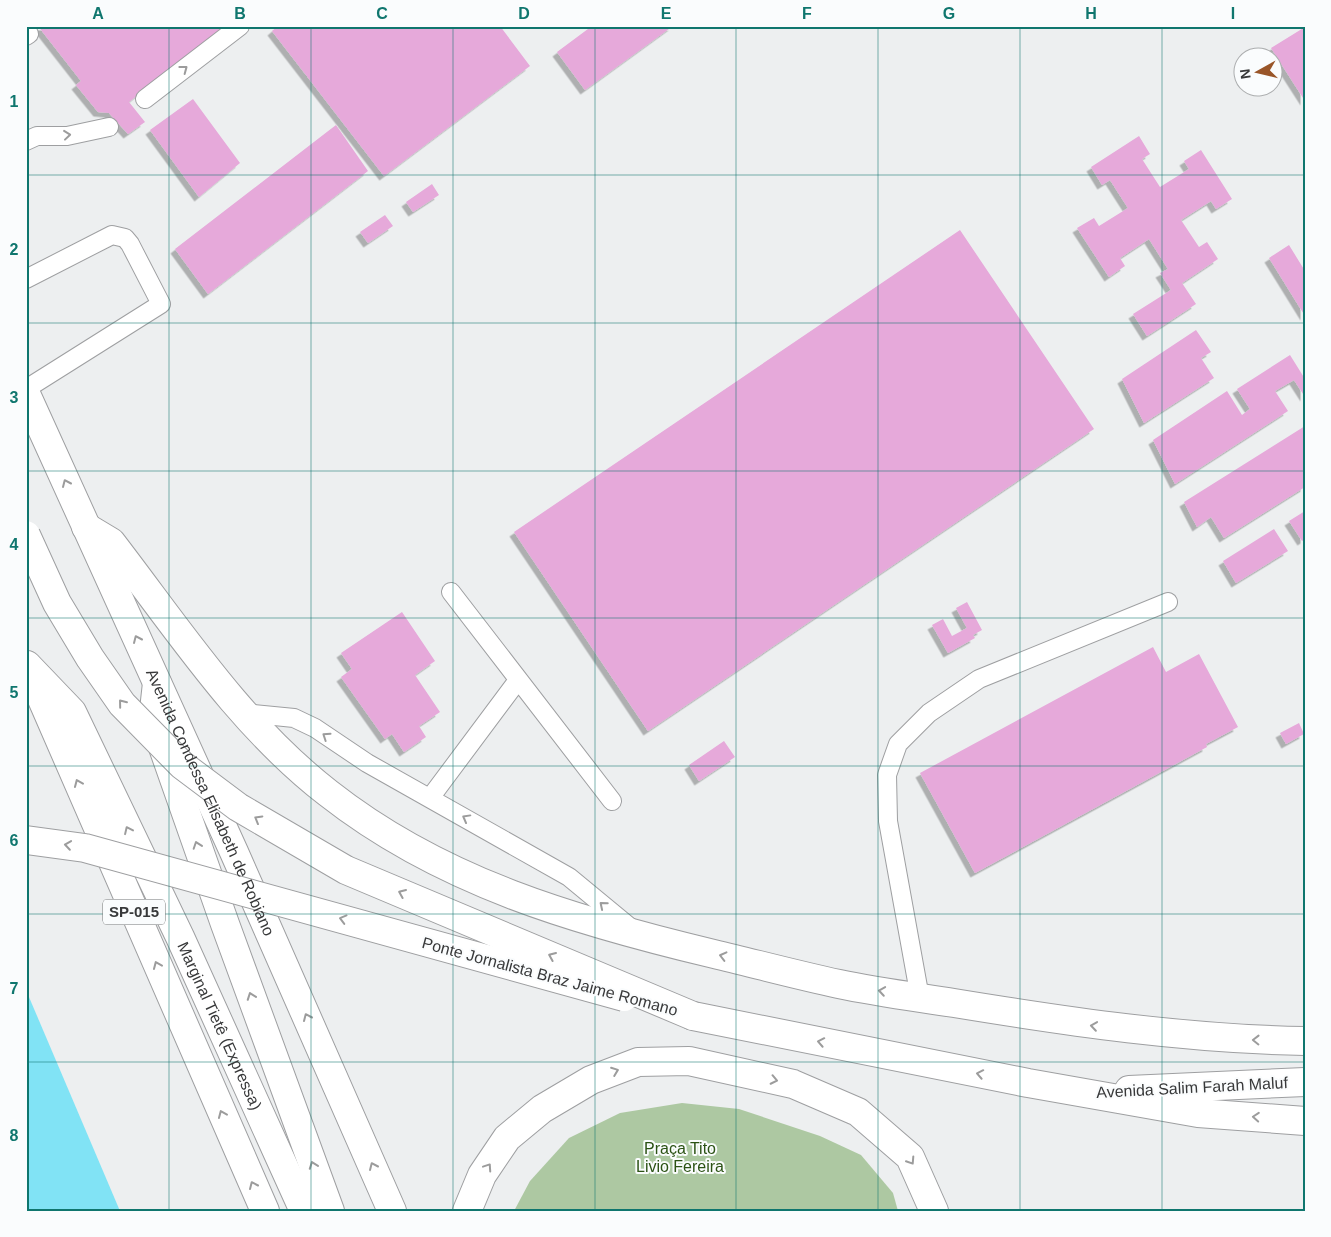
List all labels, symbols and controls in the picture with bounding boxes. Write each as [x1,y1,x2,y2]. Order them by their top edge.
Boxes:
text: A [92,5,104,22]
text: B [234,5,246,22]
text: C [376,5,388,22]
text: D [518,5,530,22]
text: E [661,5,672,22]
text: F [802,5,812,22]
text: G [943,5,955,22]
text: H [1085,5,1097,22]
text: I [1231,5,1235,22]
north arrow [1234,48,1284,98]
one-way arrow [178,67,187,75]
text: N [1236,68,1254,80]
text: 1 [10,93,19,110]
one-way arrow [64,130,72,141]
text: 2 [10,241,19,258]
text: 3 [10,389,19,406]
one-way arrow [62,479,73,488]
text: 4 [10,536,19,553]
one-way arrow [133,635,143,644]
street label: Avenida Condessa Elisabeth de Robiano [143,666,278,938]
text: 5 [10,684,19,701]
one-way arrow [118,699,127,708]
one-way arrow [322,733,332,742]
one-way arrow [74,779,85,788]
one-way arrow [254,815,263,825]
one-way arrow [462,815,471,825]
one-way arrow [124,826,135,835]
text: 6 [10,832,19,849]
one-way arrow [63,841,72,851]
one-way arrow [193,841,203,850]
one-way arrow [398,889,407,900]
road number: SP-015 [103,900,165,924]
one-way arrow [600,902,609,910]
one-way arrow [338,914,347,925]
street label: Ponte Jornalista Braz Jaime Romano [420,934,680,1019]
street label: Marginal Tietê (Expressa) [174,939,265,1112]
one-way arrow [719,951,728,962]
one-way arrow [548,952,557,963]
one-way arrow [153,961,164,970]
text: 7 [10,980,19,997]
one-way arrow [878,987,886,997]
one-way arrow [247,992,257,1001]
one-way arrow [302,1013,313,1022]
one-way arrow [1090,1021,1099,1031]
one-way arrow [1252,1035,1260,1045]
one-way arrow [817,1037,825,1047]
one-way arrow [610,1067,619,1077]
one-way arrow [976,1069,985,1079]
one-way arrow [769,1074,778,1084]
street label: Avenida Salim Farah Maluf [1096,1074,1289,1101]
one-way arrow [217,1110,228,1119]
one-way arrow [1252,1112,1260,1123]
text: 8 [10,1127,19,1144]
park label: Praça Tito Livio Fereira [636,1140,724,1175]
one-way arrow [904,1156,914,1165]
one-way arrow [309,1161,319,1170]
one-way arrow [368,1162,379,1171]
one-way arrow [482,1163,491,1173]
one-way arrow [249,1181,259,1190]

